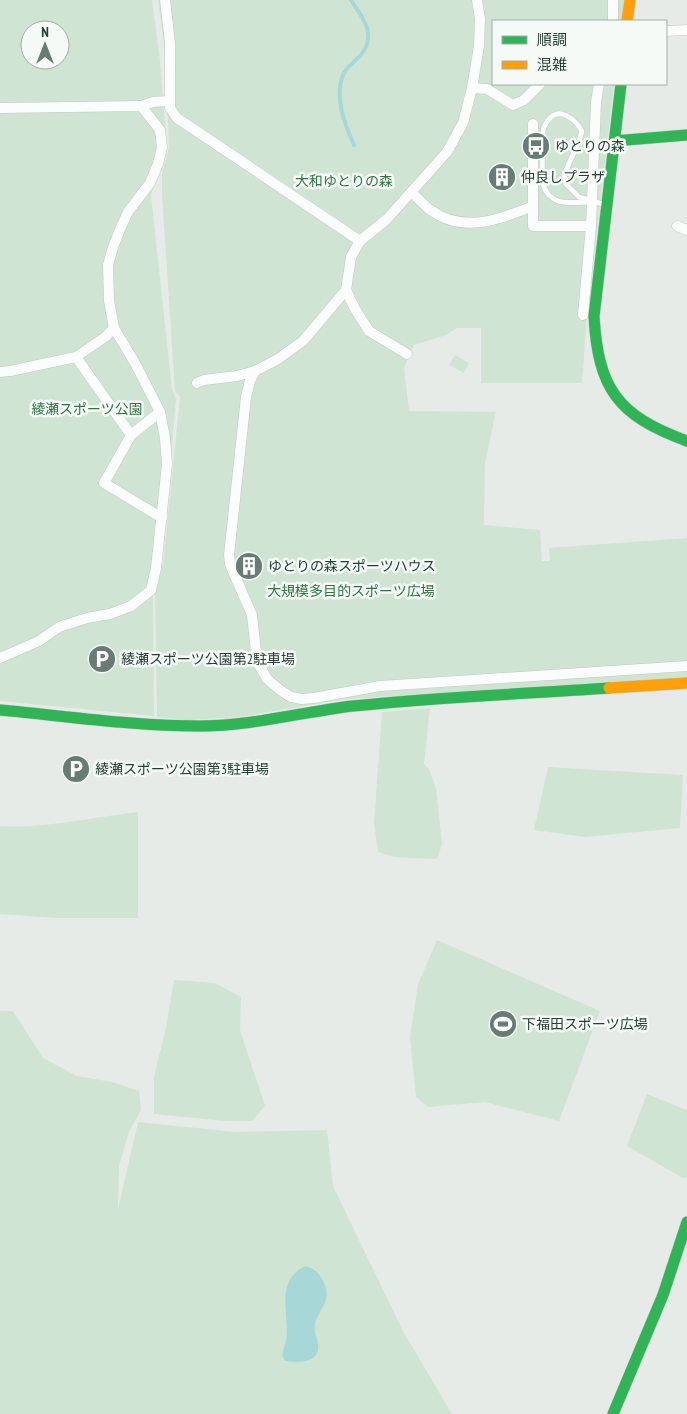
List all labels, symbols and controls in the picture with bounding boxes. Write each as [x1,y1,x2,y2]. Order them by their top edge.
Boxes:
north arrow [20,20,70,70]
legend [492,20,667,85]
text: N [41,23,49,41]
text: 順調 [537,30,567,49]
text: 混雑 [537,55,567,74]
bus stop icon: ゆとりの森 [521,131,551,161]
place label: ゆとりの森 [555,137,625,155]
building icon: 仲良しプラザ [487,162,517,192]
place label: 仲良しプラザ [521,168,605,186]
park label: 大和ゆとりの森 [295,172,393,190]
park label: 綾瀬スポーツ公園 [31,400,143,418]
building icon: ゆとりの森スポーツハウス [234,551,264,581]
place label: ゆとりの森スポーツハウス [268,557,436,575]
park label: 大規模多目的スポーツ広場 [267,582,435,600]
parking icon: 綾瀬スポーツ公園第2駐車場 [87,644,117,674]
place label: 綾瀬スポーツ公園第2駐車場 [121,650,295,668]
parking icon: 綾瀬スポーツ公園第3駐車場 [61,754,91,784]
place label: 綾瀬スポーツ公園第3駐車場 [95,760,269,778]
sports icon: 下福田スポーツ広場 [488,1009,518,1039]
place label: 下福田スポーツ広場 [522,1015,648,1033]

